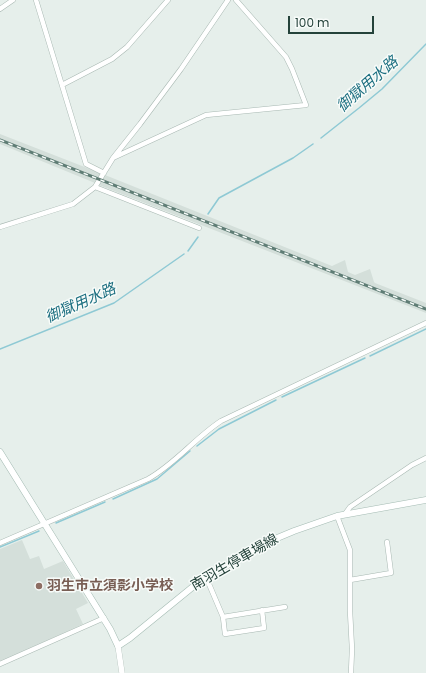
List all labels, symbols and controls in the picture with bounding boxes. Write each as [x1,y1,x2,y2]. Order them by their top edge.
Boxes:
scale bar [290,8,376,34]
text: 100 m [295,14,329,31]
water label: 御獄用水路 [334,54,402,116]
water label: 御獄用水路 [43,281,119,327]
street label: 南羽生停車場線 [188,531,282,595]
place label: 羽生市立須影小学校 [47,578,173,594]
marker: 羽生市立須影小学校 [34,581,44,591]

